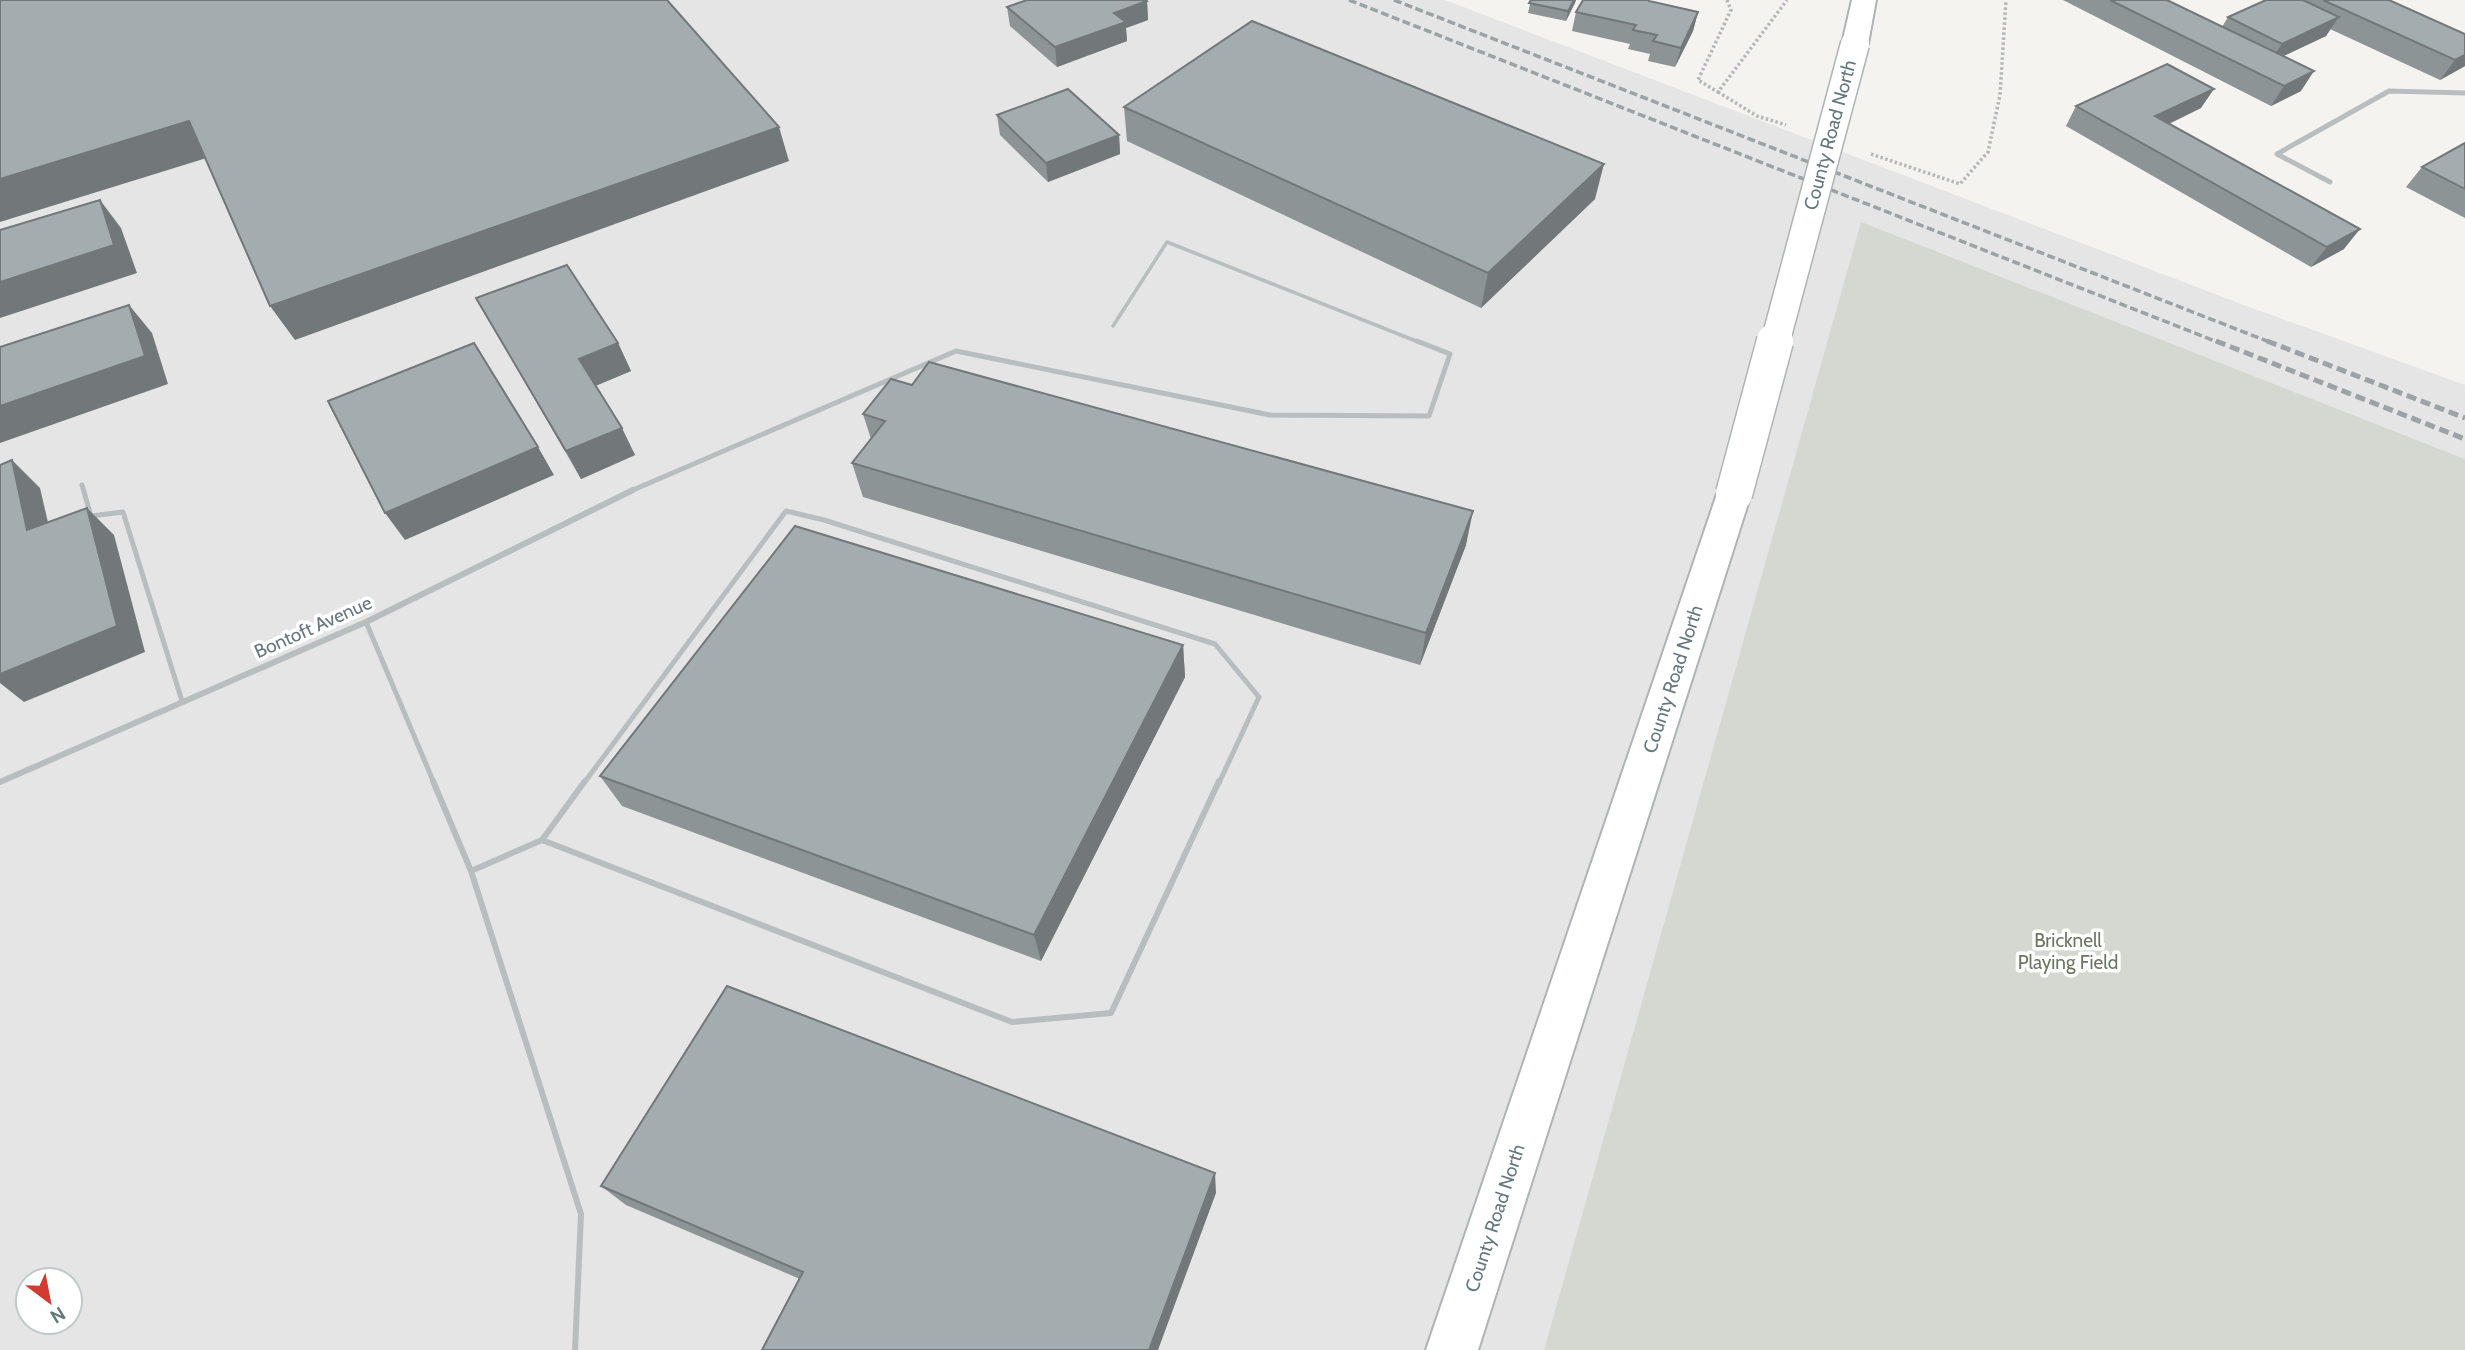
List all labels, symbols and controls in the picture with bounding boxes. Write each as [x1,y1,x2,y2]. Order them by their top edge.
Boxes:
street label: County Road North [1799,57,1861,213]
street label: Bontoft Avenue [251,591,376,663]
street label: County Road North [1638,602,1708,756]
park label: Bricknell Playing Field [2018,929,2118,974]
street label: County Road North [1460,1141,1530,1295]
north arrow [14,1266,84,1336]
text: N [46,1302,70,1328]

